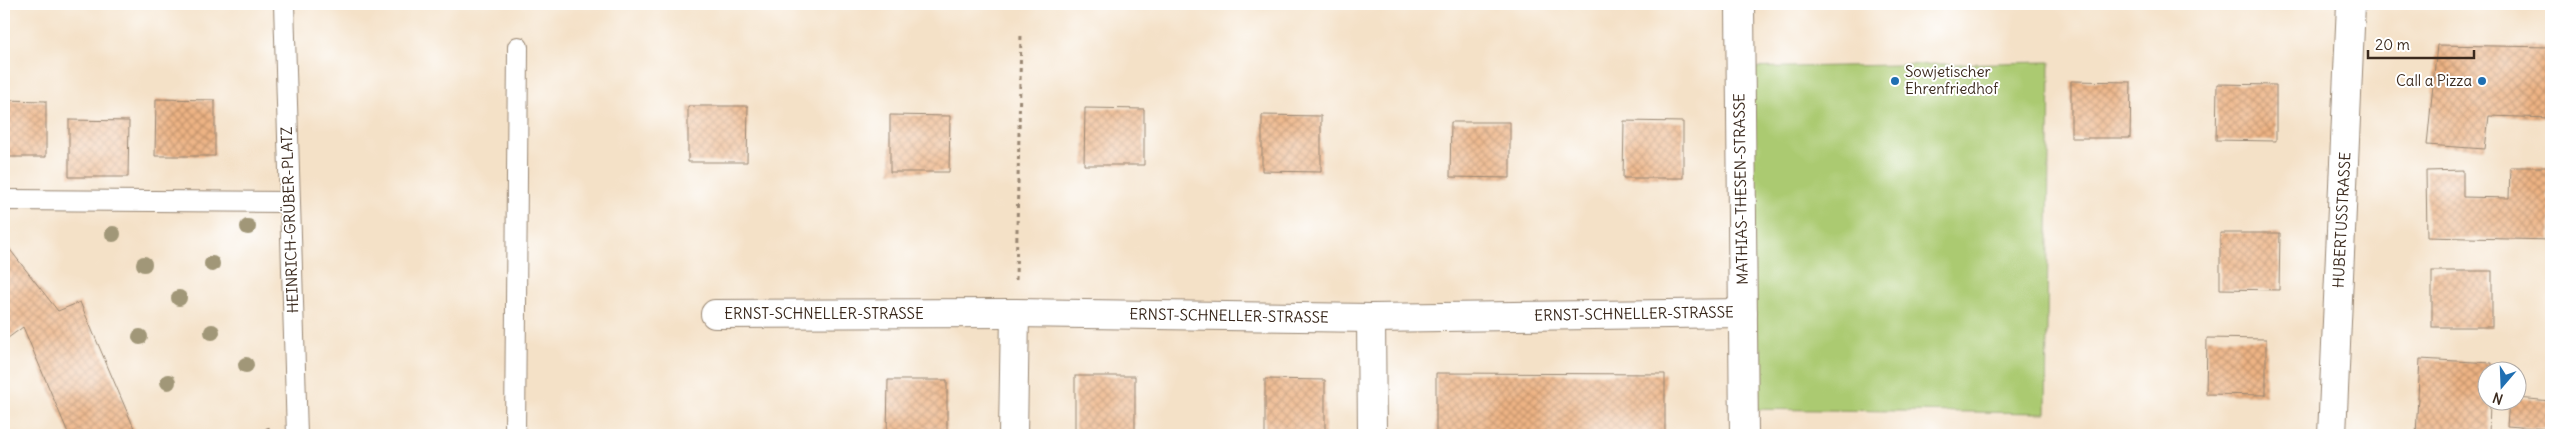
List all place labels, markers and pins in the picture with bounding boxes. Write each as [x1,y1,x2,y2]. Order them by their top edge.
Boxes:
place label: Sowjetischer Ehrenfriedhof [1905,62,1999,98]
place label: Call a Pizza [2396,71,2472,90]
marker: Sowjetischer Ehrenfriedhof [1889,75,1901,87]
marker: Call a Pizza [2476,75,2488,87]

